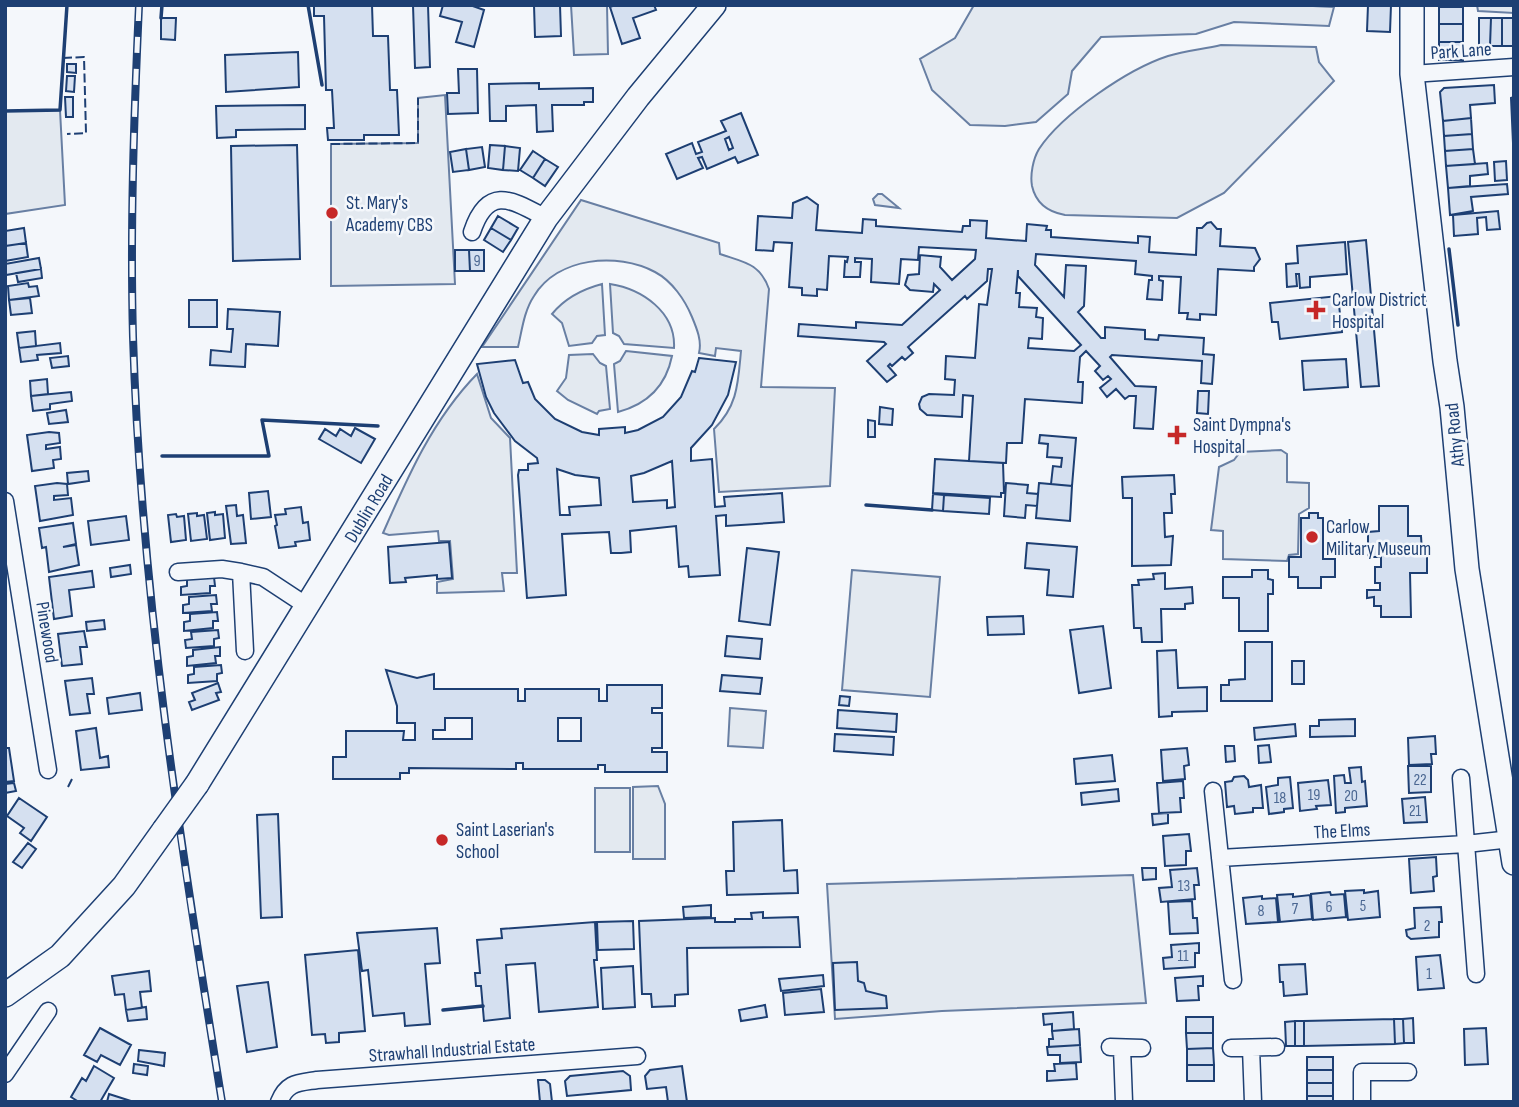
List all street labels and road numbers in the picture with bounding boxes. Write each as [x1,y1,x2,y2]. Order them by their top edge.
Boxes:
street label: Park Lane [1430,38,1492,65]
street label: Athy Road [1441,402,1470,469]
street label: Dublin Road [340,471,399,547]
street label: Pinewood [30,600,63,664]
street label: The Elms [1313,819,1371,844]
street label: Strawhall Industrial Estate [368,1033,536,1068]

